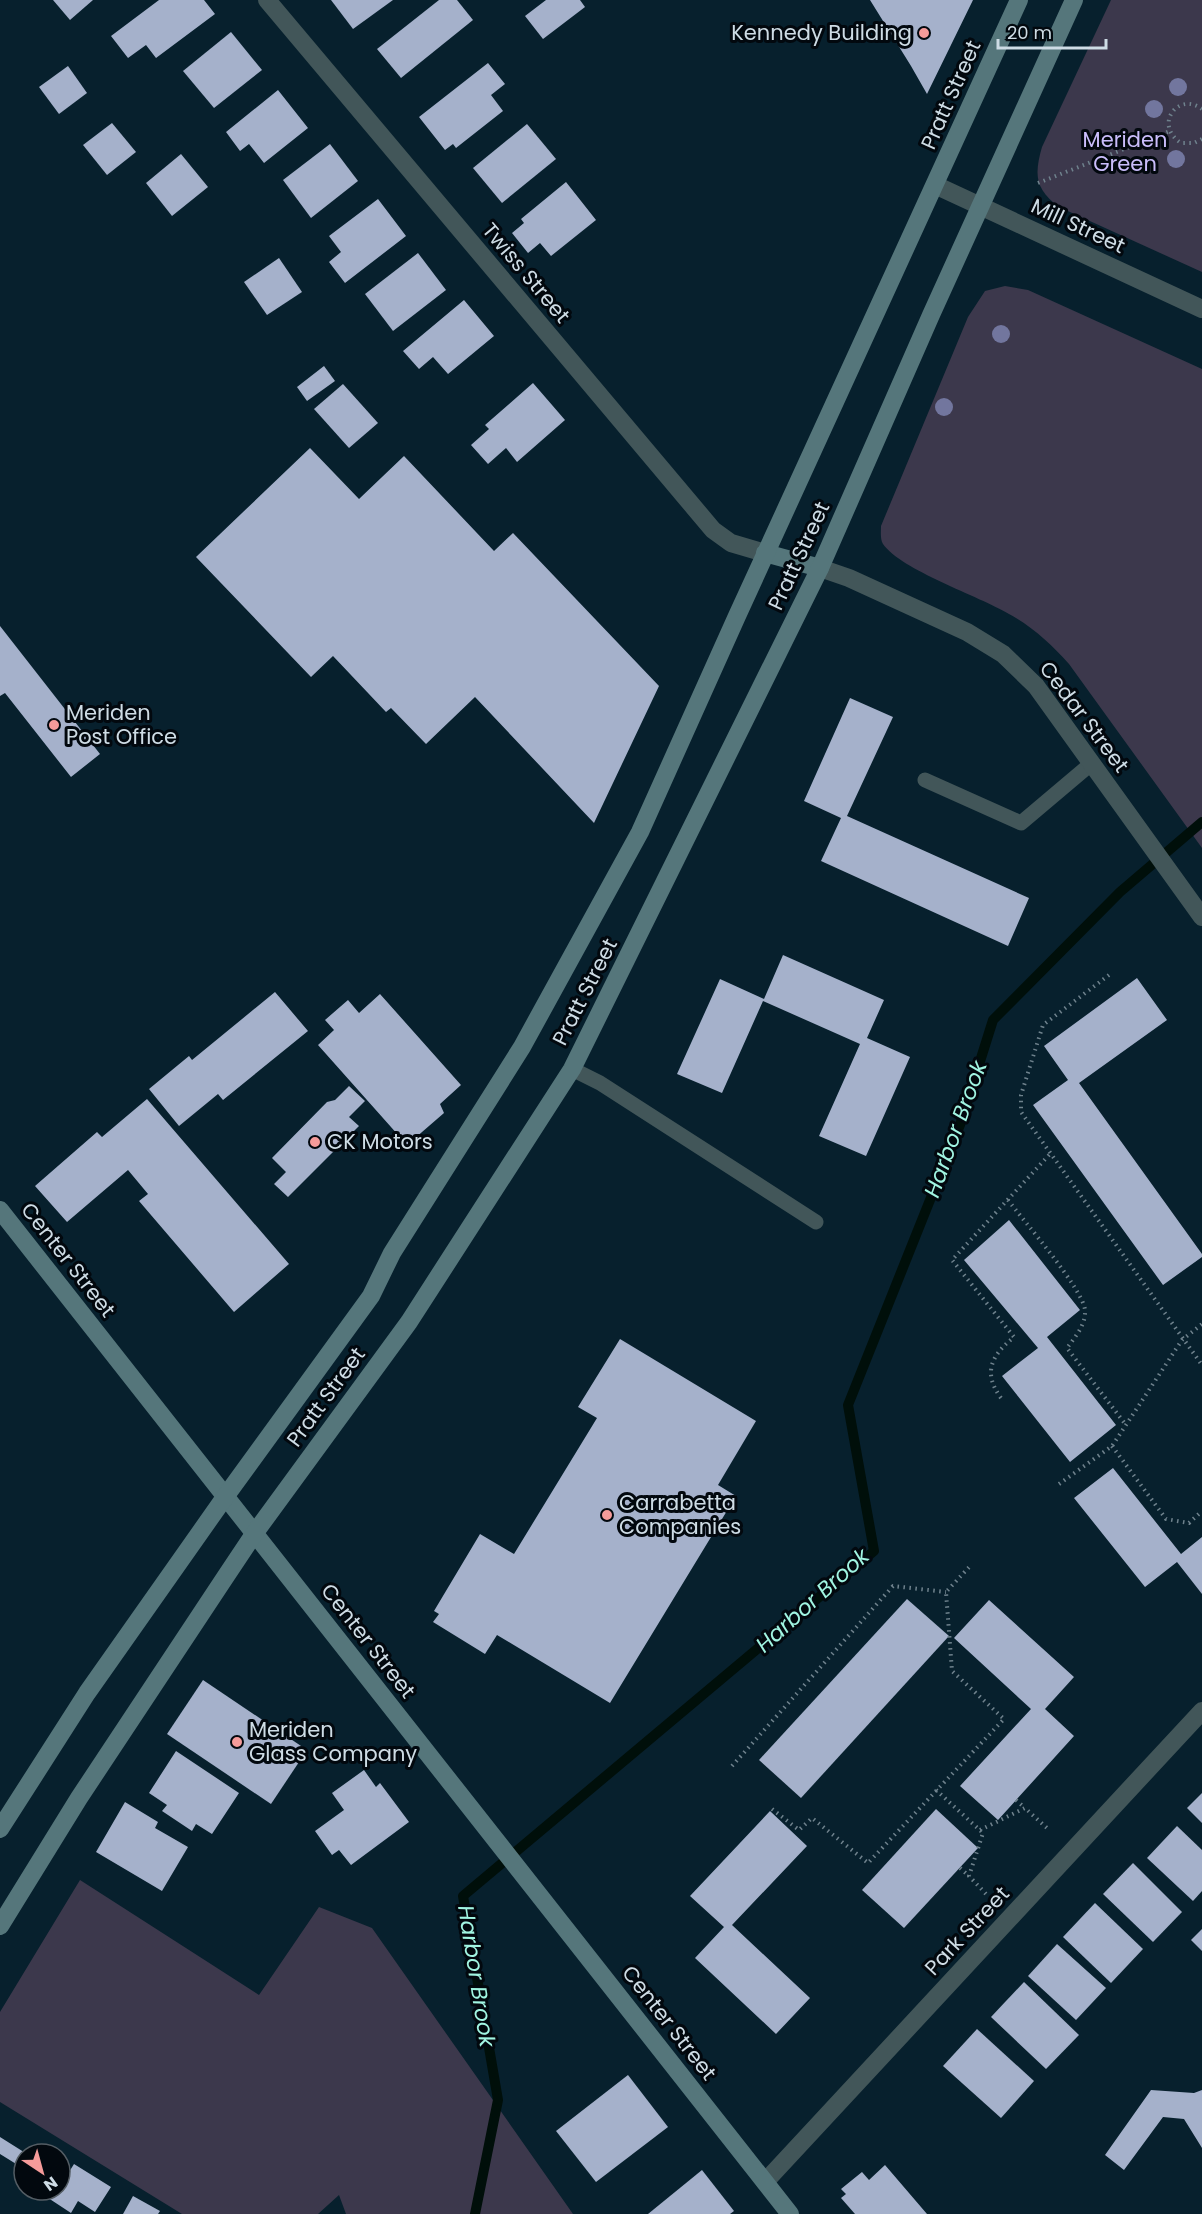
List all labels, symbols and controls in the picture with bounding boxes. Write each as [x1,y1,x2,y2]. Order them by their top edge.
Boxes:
scale bar [998,12,1106,50]
place label: Kennedy Building [731,18,912,47]
text: 20 m [1007,20,1052,45]
marker: Kennedy Building [917,26,931,40]
street label: Pratt Street [914,36,987,154]
park label: Meriden Green [1083,125,1167,178]
street label: Mill Street [1026,191,1130,260]
street label: Twiss Street [476,216,577,329]
street label: Pratt Street [761,497,836,615]
street label: Cedar Street [1033,655,1136,778]
place label: Meriden Post Office [66,698,177,751]
marker: Meriden Post Office [47,718,61,732]
street label: Pratt Street [545,933,624,1050]
water label: Harbor Brook [916,1055,995,1202]
place label: CK Motors [327,1127,433,1156]
marker: CK Motors [308,1135,322,1149]
street label: Center Street [14,1196,122,1323]
street label: Pratt Street [280,1341,372,1452]
place label: Carrabetta Companies [619,1488,741,1541]
marker: Carrabetta Companies [600,1508,614,1522]
water label: Harbor Brook [749,1540,877,1660]
street label: Center Street [314,1577,422,1704]
place label: Meriden Glass Company [249,1715,417,1768]
marker: Meriden Glass Company [230,1735,244,1749]
street label: Park Street [918,1880,1015,1982]
water label: Harbor Brook [450,1903,503,2051]
street label: Center Street [615,1959,723,2086]
north arrow [12,2142,72,2202]
text: N [39,2171,62,2197]

